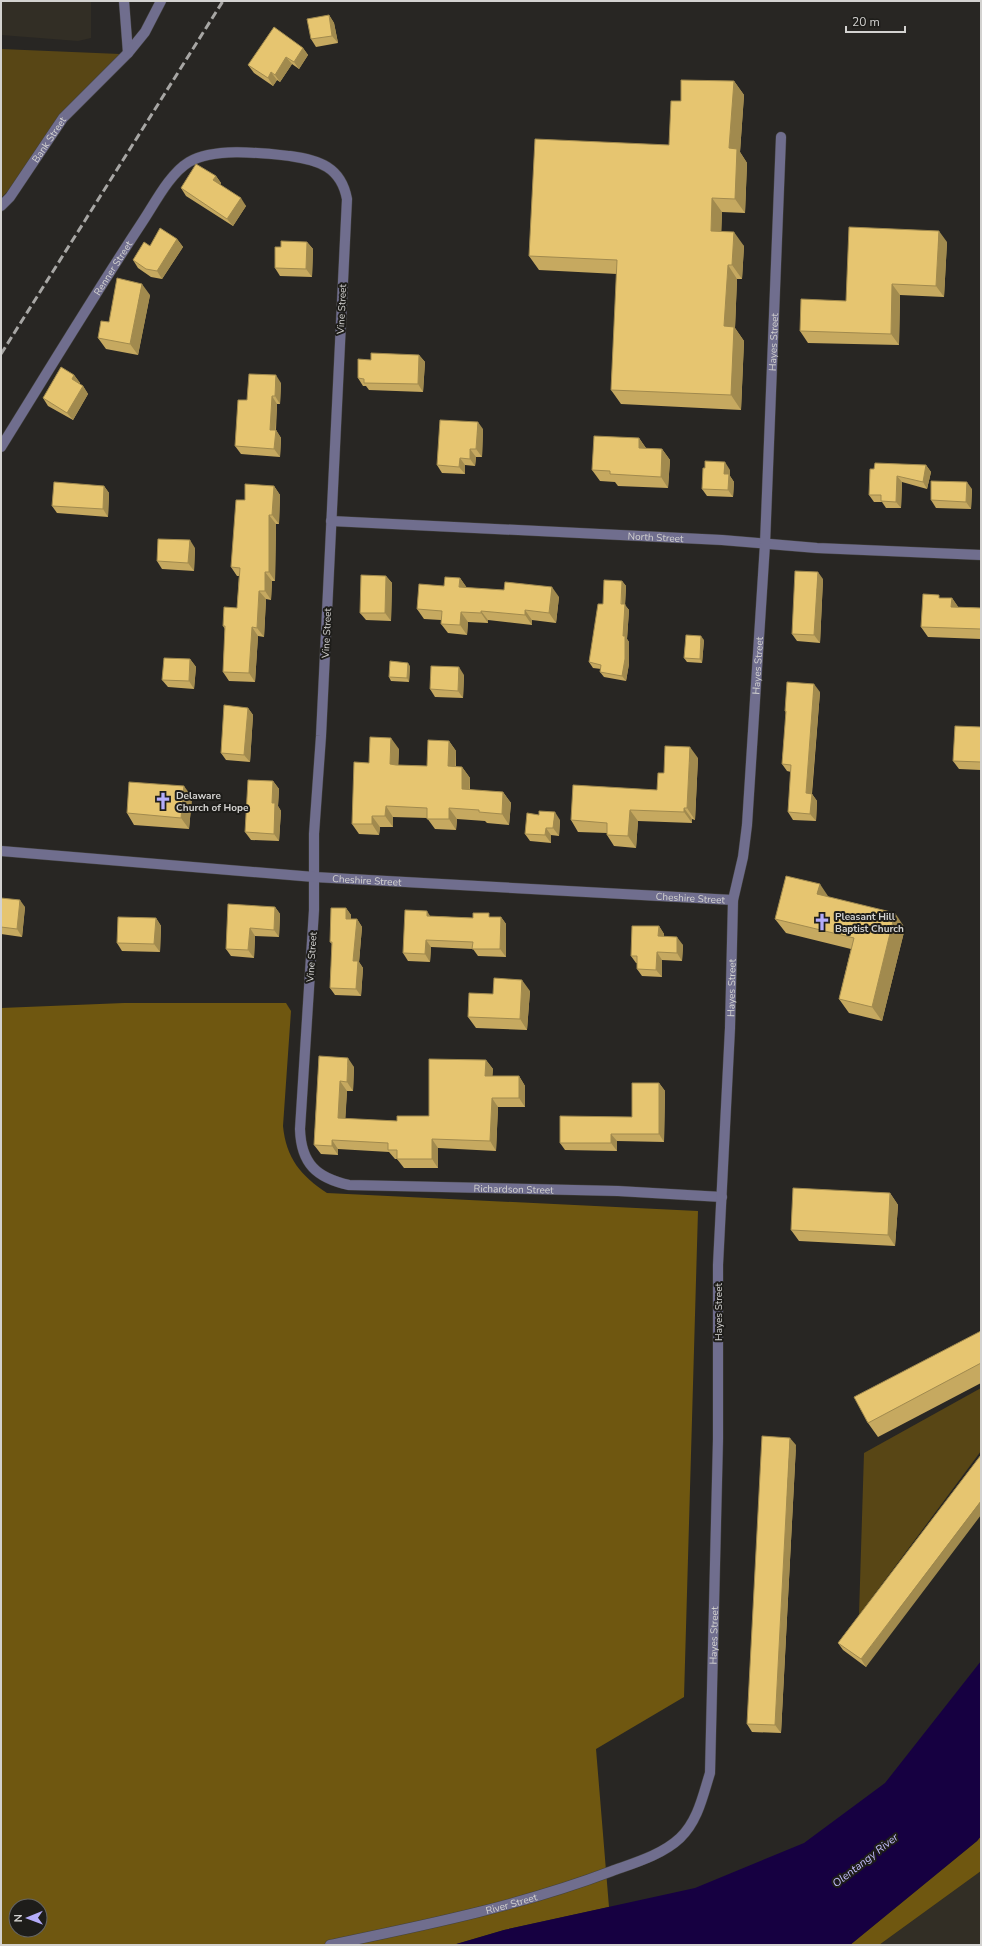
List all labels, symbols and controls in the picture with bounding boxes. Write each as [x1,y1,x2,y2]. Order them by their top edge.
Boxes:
scale bar [846,8,905,34]
text: 20 m [852,14,880,30]
street label: Bank Street [29,114,70,166]
street label: Renner Street [91,238,136,298]
street label: Vine Street [334,283,350,335]
street label: Hayes Street [766,312,782,371]
street label: North Street [627,529,684,546]
street label: Vine Street [319,607,335,659]
street label: Hayes Street [749,636,767,695]
place label: Delaware Church of Hope [176,789,249,815]
church icon: Delaware Church of Hope [153,791,173,811]
street label: Cheshire Street [332,872,402,890]
street label: Cheshire Street [655,890,726,908]
place label: Pleasant Hill Baptist Church [835,910,904,936]
church icon: Pleasant Hill Baptist Church [812,912,832,932]
street label: Vine Street [303,931,321,984]
street label: Hayes Street [724,958,740,1017]
street label: Richardson Street [474,1182,554,1198]
street label: Hayes Street [712,1283,726,1341]
street label: Hayes Street [707,1606,722,1665]
water label: Olentangy River [829,1829,902,1891]
street label: River Street [484,1890,539,1918]
north arrow [8,1898,48,1938]
text: N [11,1914,26,1922]

